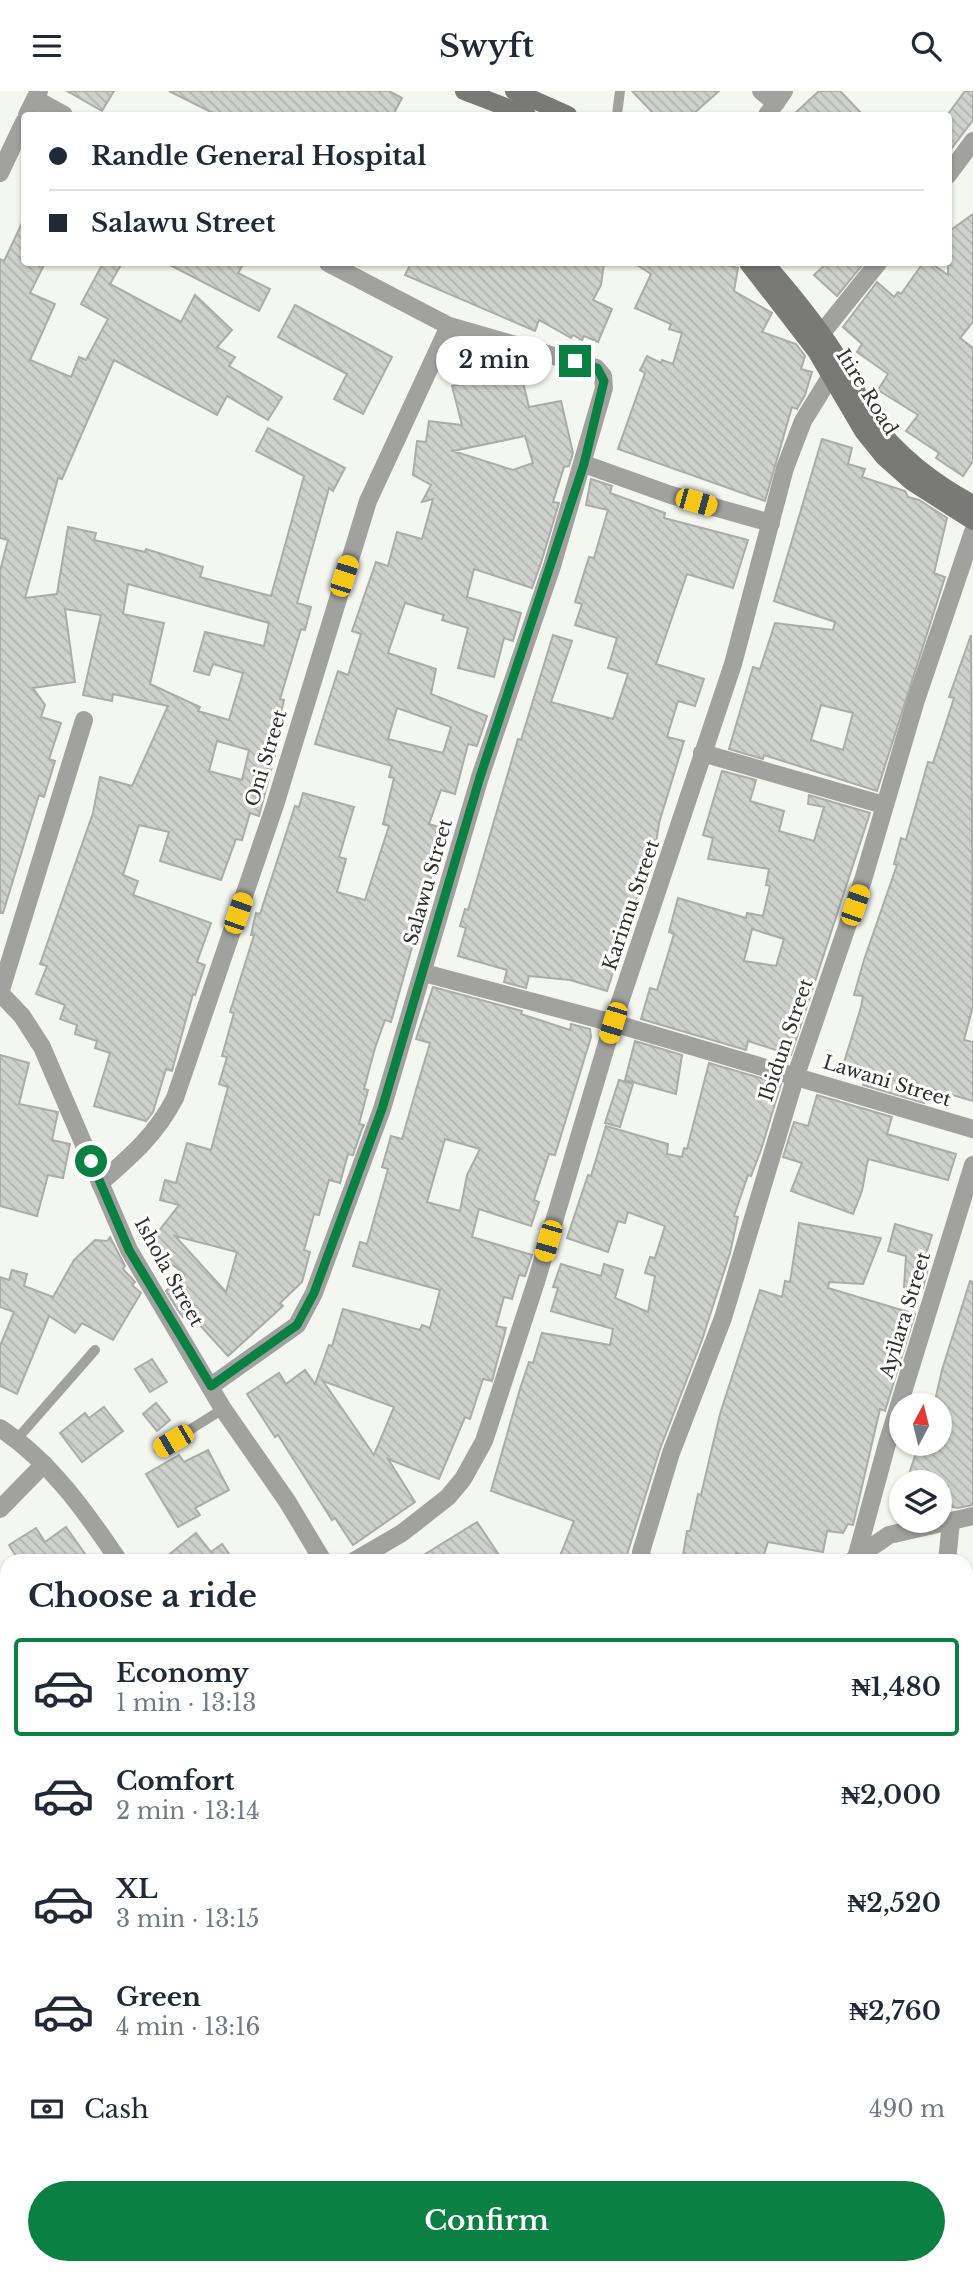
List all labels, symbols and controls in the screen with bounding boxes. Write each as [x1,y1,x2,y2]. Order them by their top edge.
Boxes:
text: Swyft [439,26,534,66]
icon: menu [28,27,66,65]
icon: search [907,27,945,65]
text: Randle General Hospital [91,140,426,172]
text: Salawu Street [91,207,275,239]
callout: 2 min [435,337,550,385]
route end [559,345,591,377]
street label: Itire Road [832,345,903,439]
text: 2 min [459,346,529,374]
car [673,486,720,518]
car [328,553,361,599]
street label: Oni Street [240,706,292,809]
street label: Salawu Street [399,815,457,948]
street label: Karimu Street [598,836,664,973]
car [839,882,872,928]
car [222,890,255,936]
street label: Ibidun Street [754,975,818,1104]
car [597,1000,630,1046]
street label: Lawani Street [820,1051,955,1112]
route start [75,1145,107,1177]
street label: Ishola Street [130,1214,209,1331]
car [533,1218,564,1264]
street label: Ayilara Street [875,1248,935,1382]
north arrow [889,1393,952,1456]
map controls [889,1393,952,1533]
car [150,1421,197,1461]
button: layers [889,1470,952,1533]
text: Choose a ride [28,1576,257,1616]
icon: car [32,1656,95,1719]
text: Economy [116,1657,249,1689]
text: ₦1,480 [852,1671,941,1703]
text: 1 min · 13:13 [116,1689,256,1717]
icon: car [32,1764,95,1827]
text: Comfort [116,1765,234,1797]
text: ₦2,000 [841,1779,941,1811]
text: 2 min · 13:14 [116,1797,260,1825]
icon: car [32,1872,95,1935]
text: XL [116,1873,158,1905]
text: ₦2,520 [848,1887,941,1919]
text: 3 min · 13:15 [116,1905,259,1933]
icon: car [32,1980,95,2043]
text: Green [116,1981,201,2013]
text: ₦2,760 [849,1995,941,2027]
text: 4 min · 13:16 [116,2013,260,2041]
icon: cash [28,2090,66,2128]
text: Cash [84,2093,149,2125]
text: 490 m [869,2095,945,2123]
button: Confirm [28,2181,945,2261]

